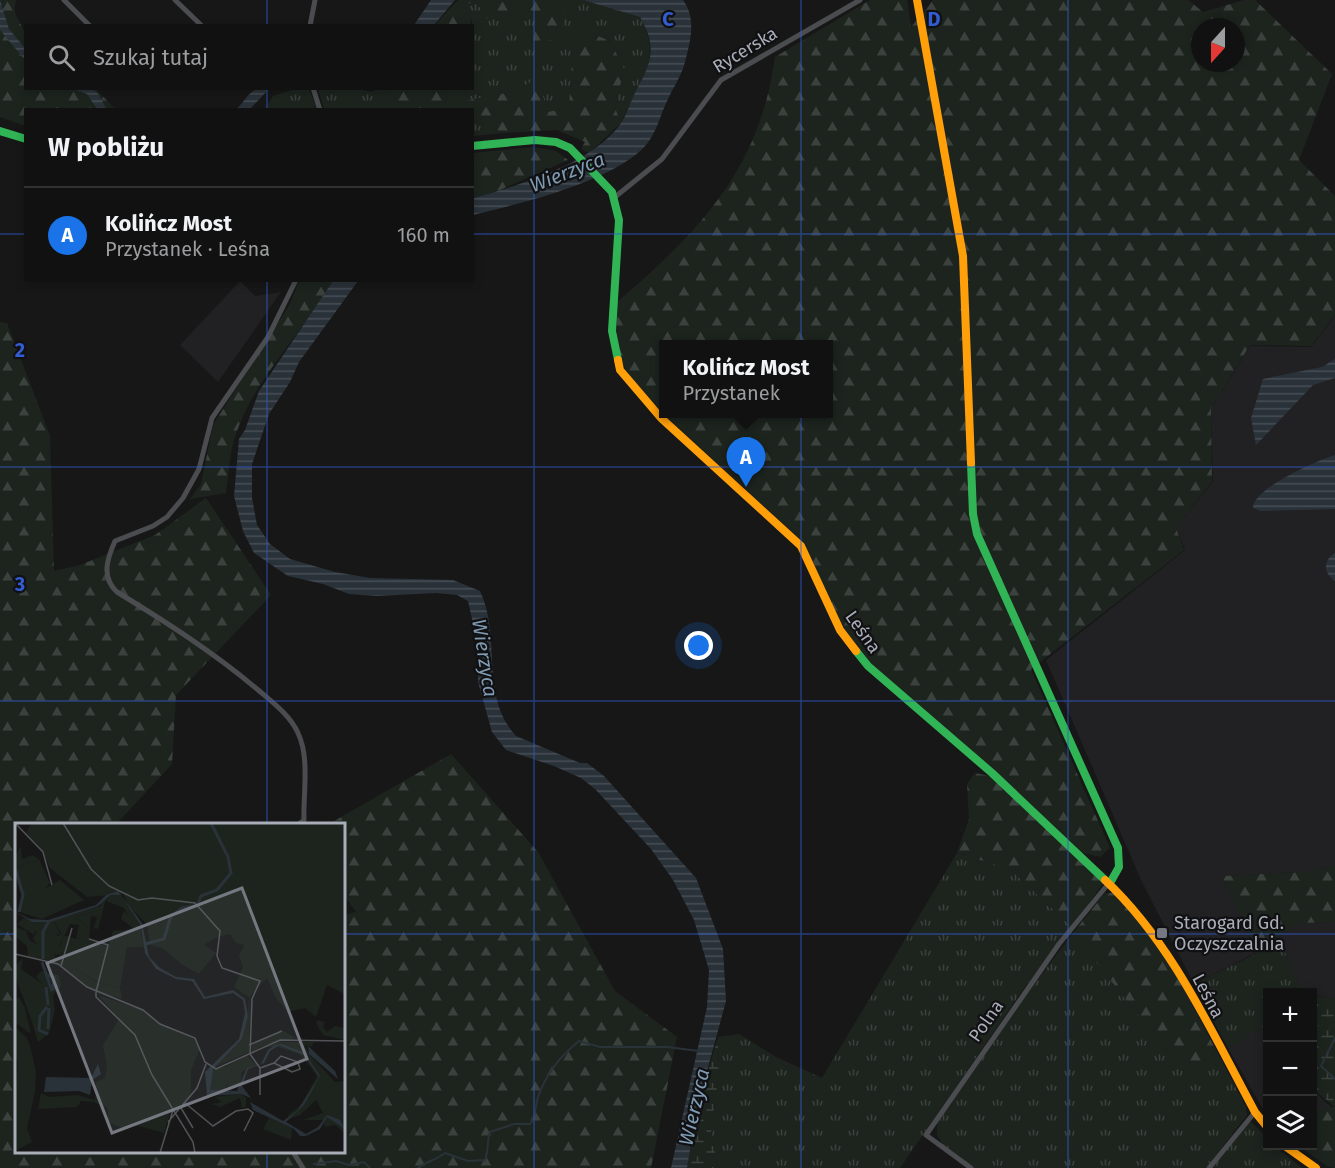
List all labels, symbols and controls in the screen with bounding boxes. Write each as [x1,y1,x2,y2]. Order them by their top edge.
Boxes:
text: C [662,7,674,31]
text: D [927,7,941,31]
north arrow [1191,18,1245,72]
street label: Rycerska [709,22,781,78]
search box [24,24,474,90]
icon: search [45,41,78,74]
text: Szukaj tutaj [93,44,208,71]
text: W pobliżu [48,132,164,163]
water label: Wierzyca [526,147,608,197]
text: Kolińcz Most [105,210,232,237]
text: A [62,223,73,247]
text: 160 m [397,223,450,247]
text: Przystanek · Leśna [105,237,270,261]
text: 2 [15,338,25,362]
popup [659,340,833,418]
text: Kolińcz Most [683,354,809,381]
text: Przystanek [683,381,780,405]
pin: A [726,438,766,487]
text: 3 [14,572,25,596]
street label: Leśna [840,606,886,658]
water label: Wierzyca [467,617,503,699]
your location [684,631,713,660]
inset map [15,823,345,1153]
place label: Starogard Gd. Oczyszczalnia [1174,912,1284,955]
marker: Starogard Gd. Oczyszczalnia [1155,926,1169,940]
street label: Leśna [1187,970,1229,1022]
map controls [1263,988,1317,1150]
button: + [1263,988,1317,1042]
street label: Polna [964,996,1008,1046]
button: − [1263,1042,1317,1096]
water label: Wierzyca [673,1066,715,1148]
button: layers [1263,1096,1317,1150]

